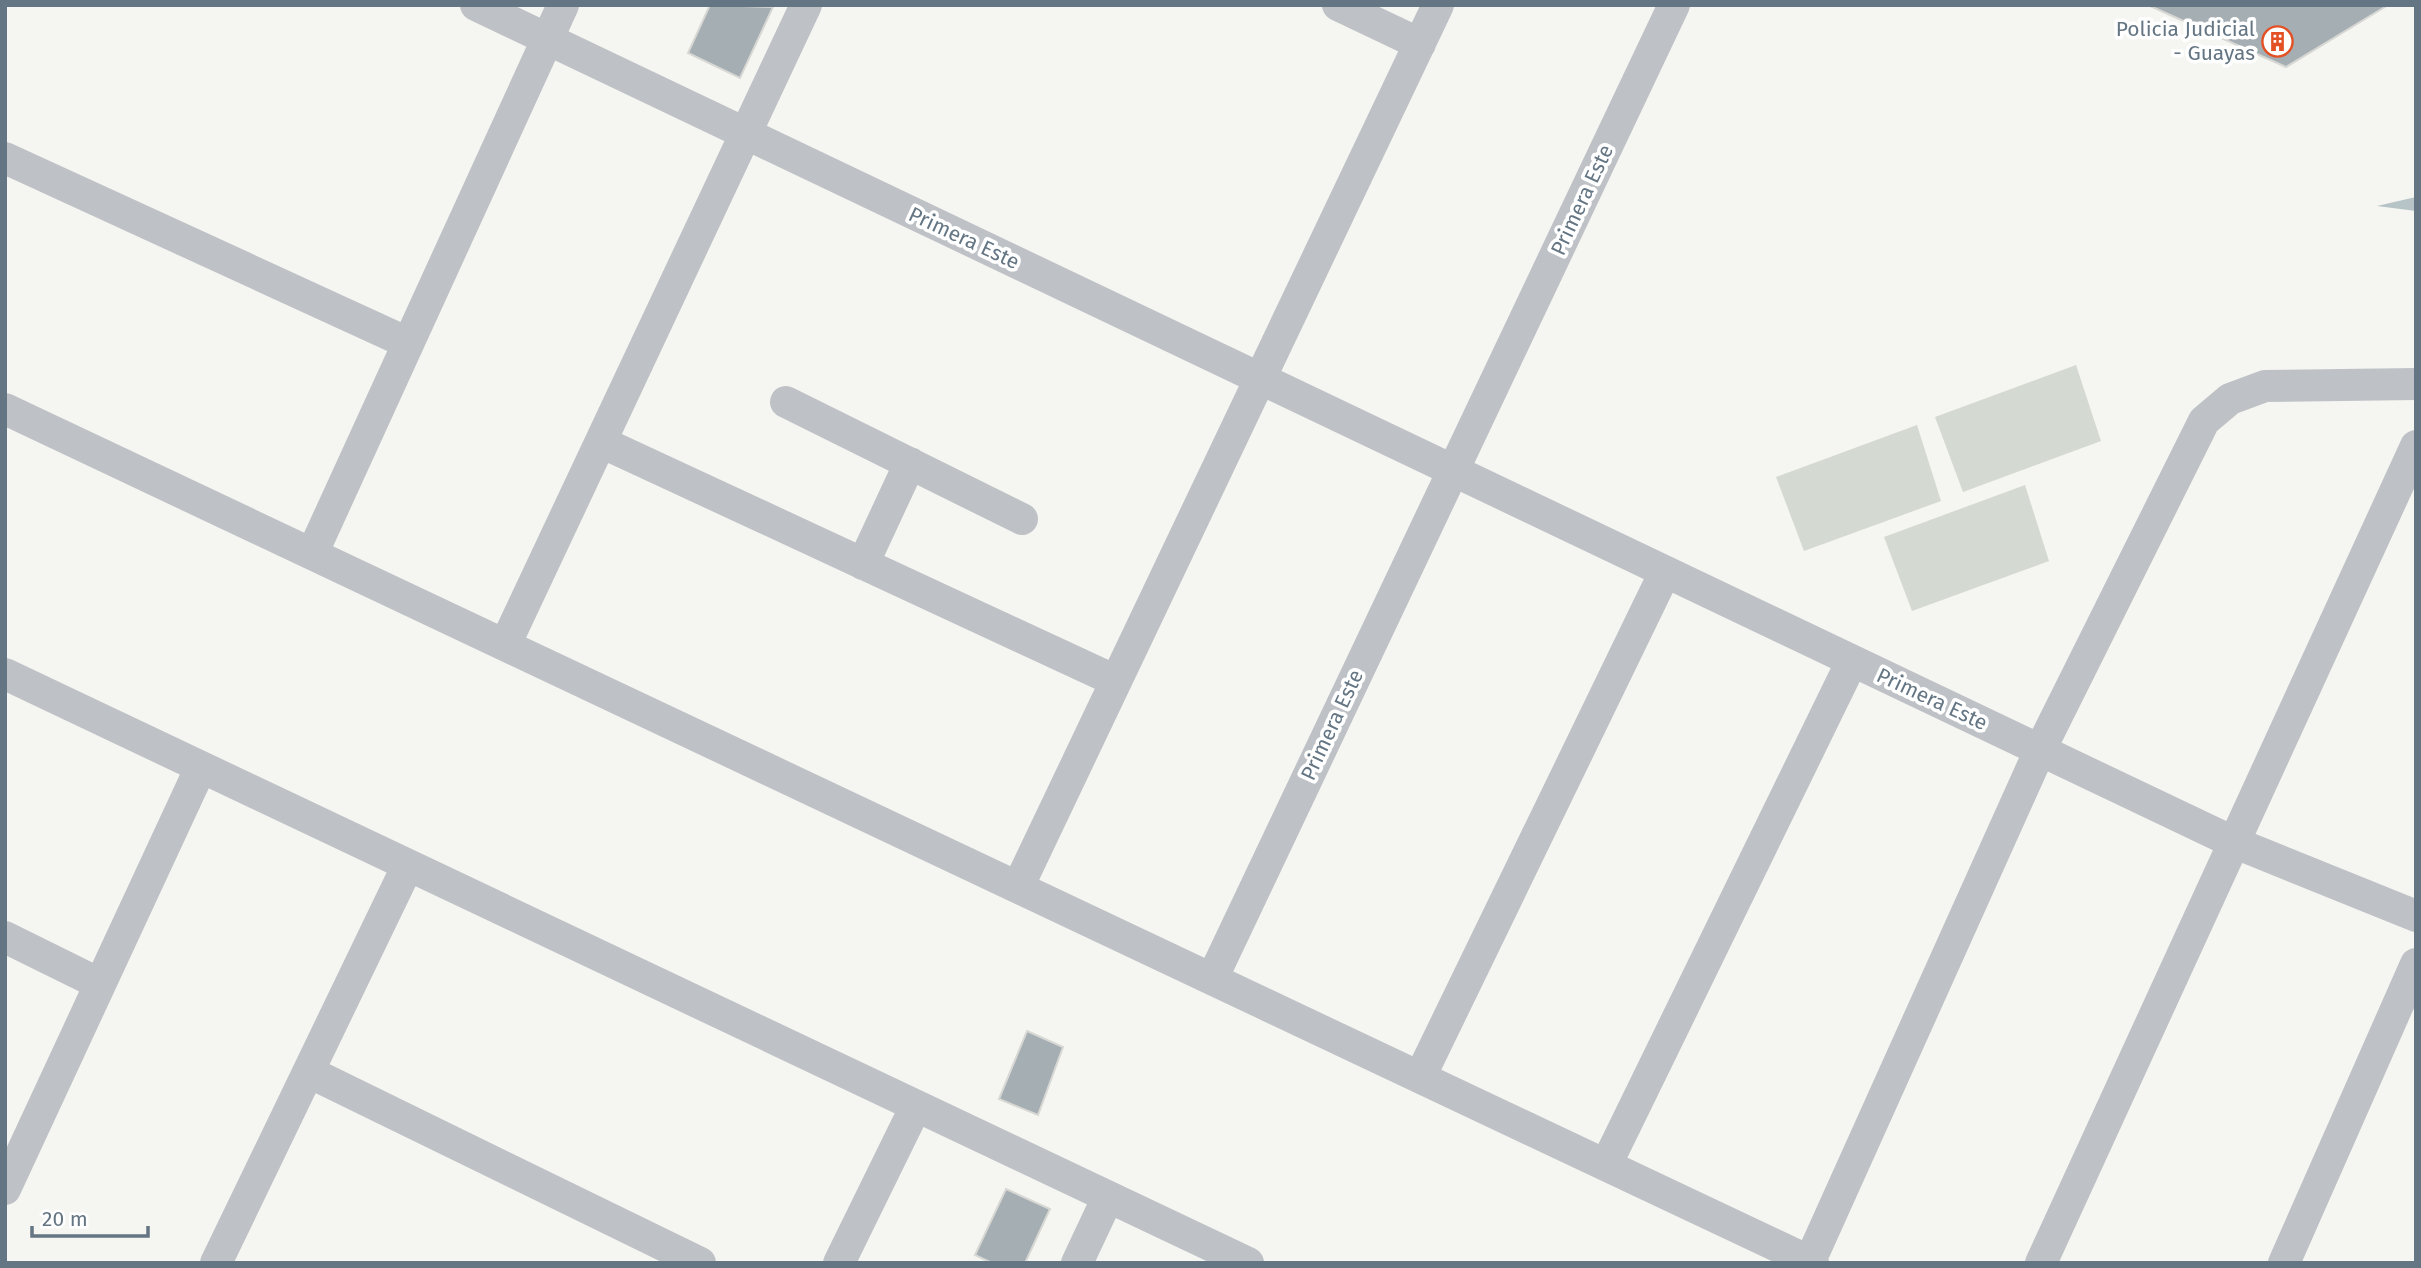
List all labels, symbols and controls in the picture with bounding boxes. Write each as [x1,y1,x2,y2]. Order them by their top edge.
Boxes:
place label: Policia Judicial - Guayas [2116,16,2255,66]
building icon: Policia Judicial - Guayas [2261,24,2295,58]
street label: Primera Este [1545,140,1619,260]
street label: Primera Este [904,201,1024,275]
street label: Primera Este [1872,662,1992,736]
street label: Primera Este [1295,665,1369,785]
scale bar [32,1194,147,1238]
text: 20 m [42,1206,88,1232]

